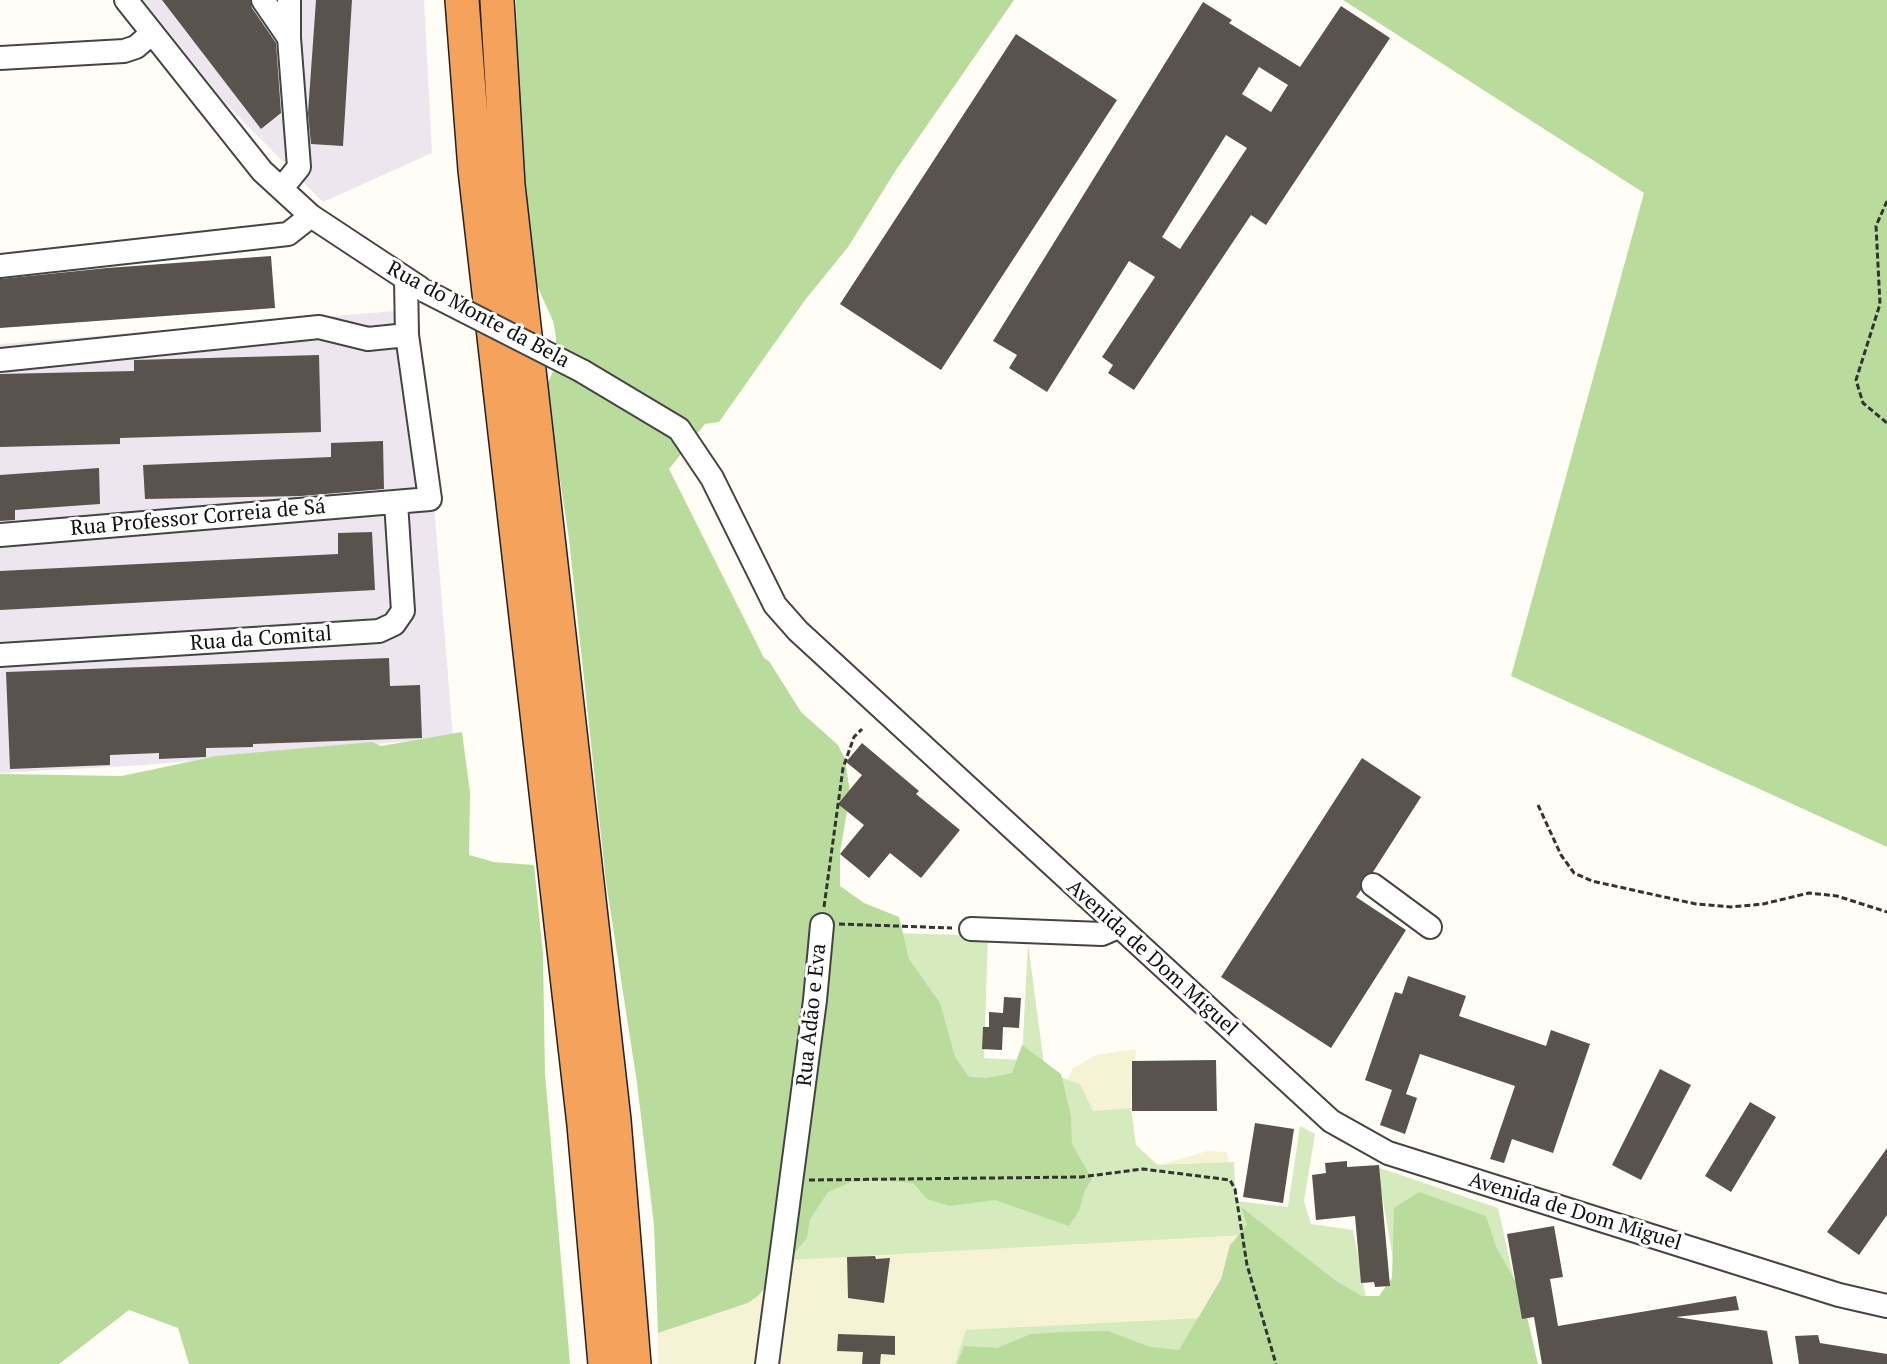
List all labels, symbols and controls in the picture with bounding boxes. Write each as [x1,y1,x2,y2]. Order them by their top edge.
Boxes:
street label: Rua do Monte da Bela [382,256,574,374]
street label: Rua Professor Correia de Sá [69,494,327,542]
street label: Rua da Comital [189,621,333,657]
street label: Avenida de Dom Miguel [1061,875,1243,1041]
street label: Rua Adão e Eva [792,942,832,1088]
street label: Avenida de Dom Miguel [1465,1168,1685,1256]

